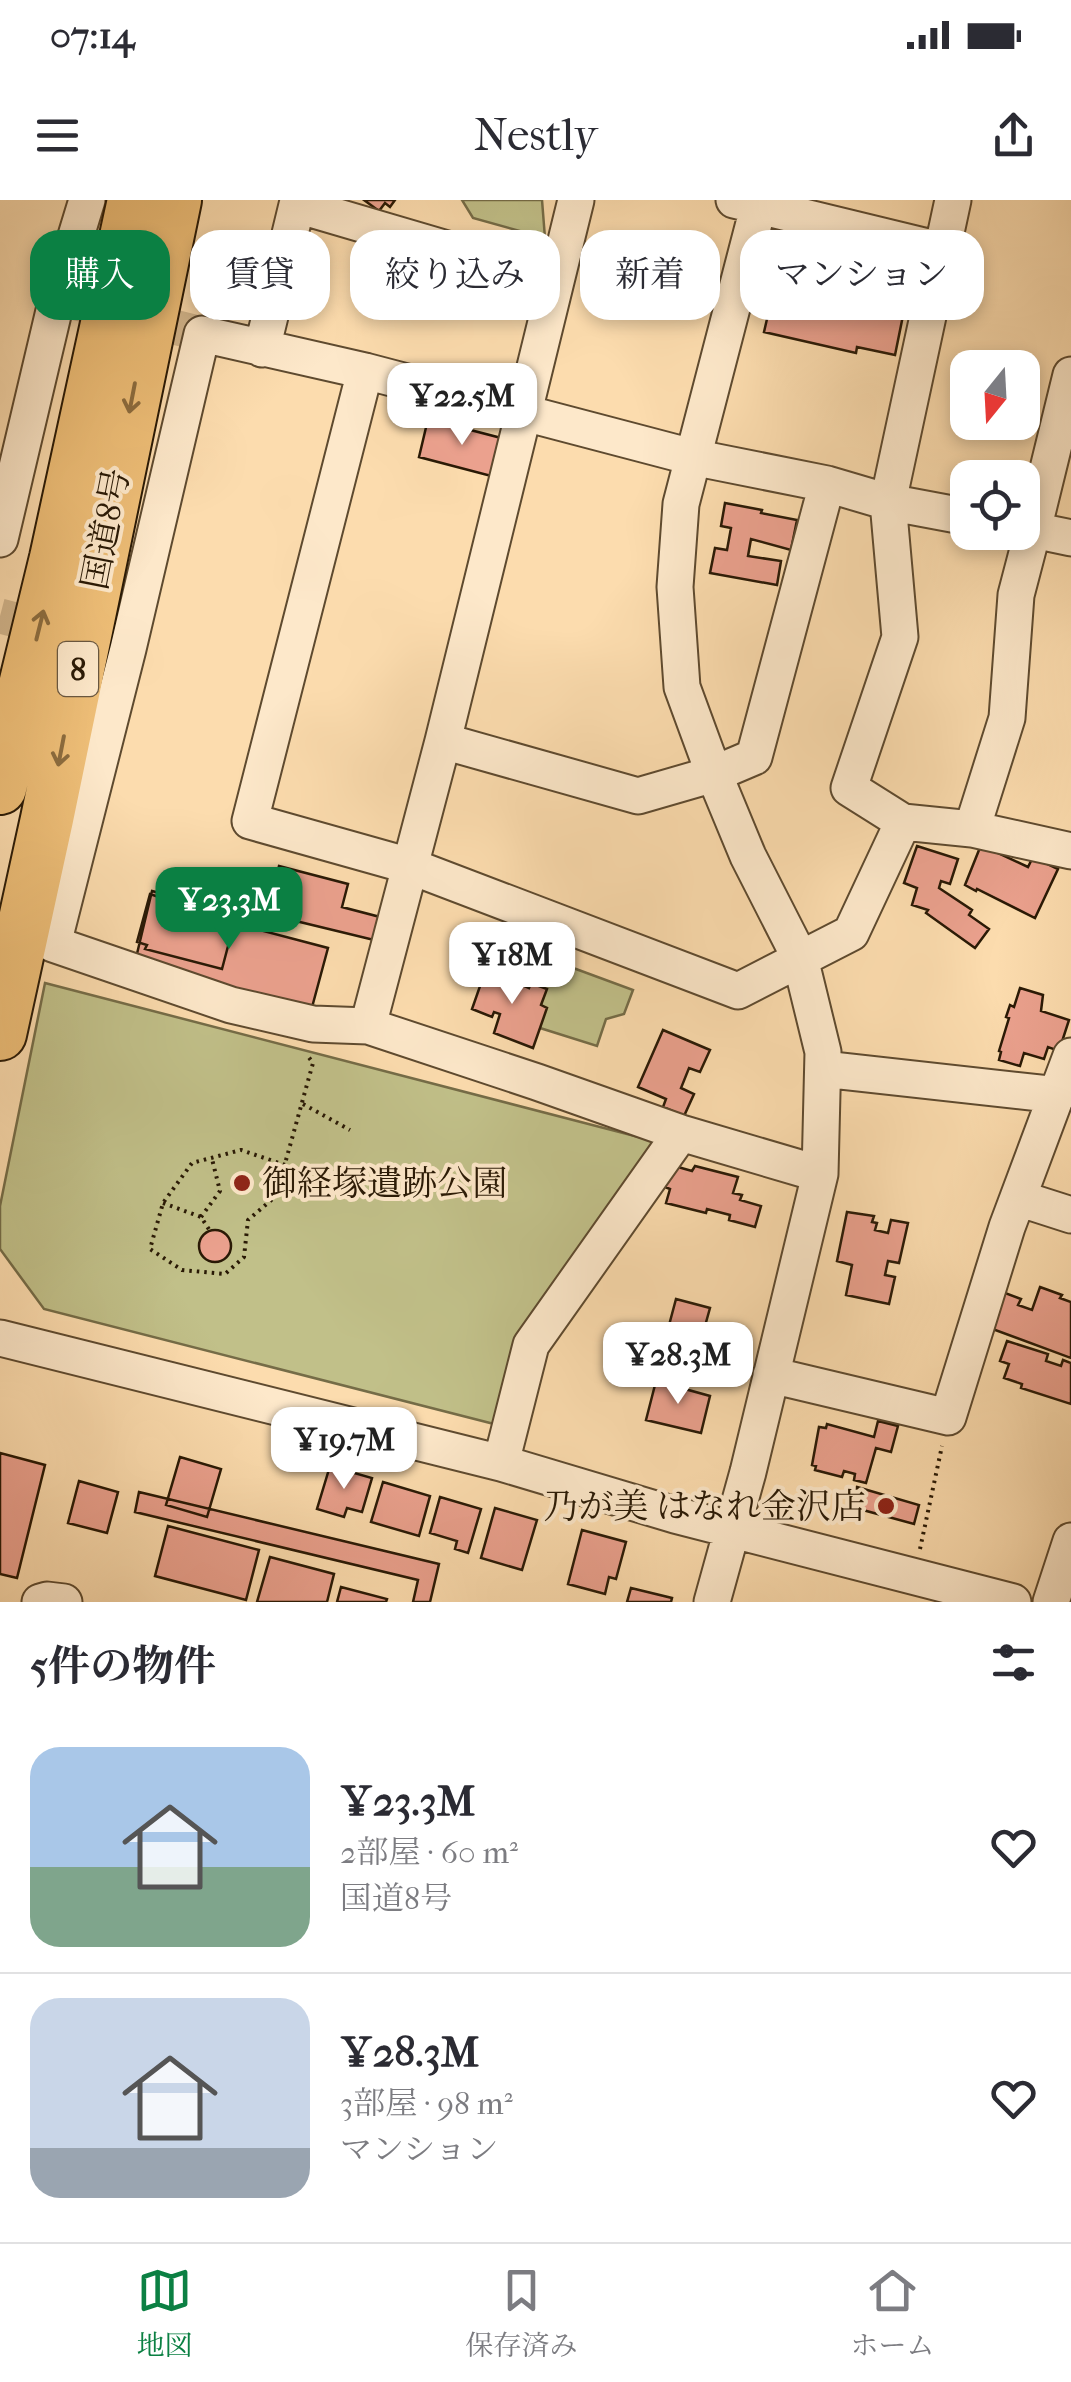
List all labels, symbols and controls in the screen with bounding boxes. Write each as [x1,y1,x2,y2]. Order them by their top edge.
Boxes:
text: 07:14 [50,13,135,58]
icon: menu [30,108,85,163]
icon: share [986,108,1041,163]
text: Nestly [474,109,597,162]
chip: 購入 [30,230,170,320]
chip: 賃貸 [190,230,330,320]
chip: 絞り込み [350,230,560,320]
chip: 新着 [580,230,720,320]
chip: マンション [740,230,984,320]
north arrow [950,350,1040,440]
map controls [950,350,1040,550]
pin: ¥22.5M [381,363,543,448]
text: ¥22.5M [409,377,515,414]
one-way arrow [122,381,141,413]
button: locate [950,460,1040,550]
street label: 国道8号 [74,465,138,593]
one-way arrow [31,610,50,641]
road number: 8 [58,642,98,696]
one-way arrow [51,734,70,766]
pin: ¥23.3M [148,867,310,952]
text: ¥23.3M [177,881,281,918]
pin: ¥18M [453,922,571,1007]
text: ¥18M [471,936,553,973]
place label: 御経塚遺跡公園 [262,1163,507,1204]
marker: 御経塚遺跡公園 [231,1172,253,1194]
pin: ¥28.3M [597,1322,759,1407]
text: ¥28.3M [625,1336,731,1373]
pin: ¥19.7M [263,1407,425,1492]
text: ¥19.7M [293,1421,395,1458]
place label: 乃が美 はなれ金沢店 [543,1486,866,1527]
marker: 乃が美 はなれ金沢店 [875,1495,897,1517]
icon: filters [986,1635,1041,1690]
text: 5件の物件 [30,1642,216,1691]
text: ¥23.3M [340,1777,475,1826]
icon: home [110,1787,230,1907]
icon: heart [986,1820,1041,1875]
text: 2部屋 · 60 m² [340,1834,518,1871]
text: 国道8号 [340,1880,452,1917]
text: ¥28.3M [340,2028,479,2077]
icon: home [110,2038,230,2158]
icon: heart [986,2071,1041,2126]
text: 3部屋 · 98 m² [340,2085,513,2122]
text: マンション [340,2131,499,2168]
tab: 地図 [136,2263,193,2363]
tab: 保存済み [465,2263,578,2363]
tab: ホーム [850,2263,935,2363]

